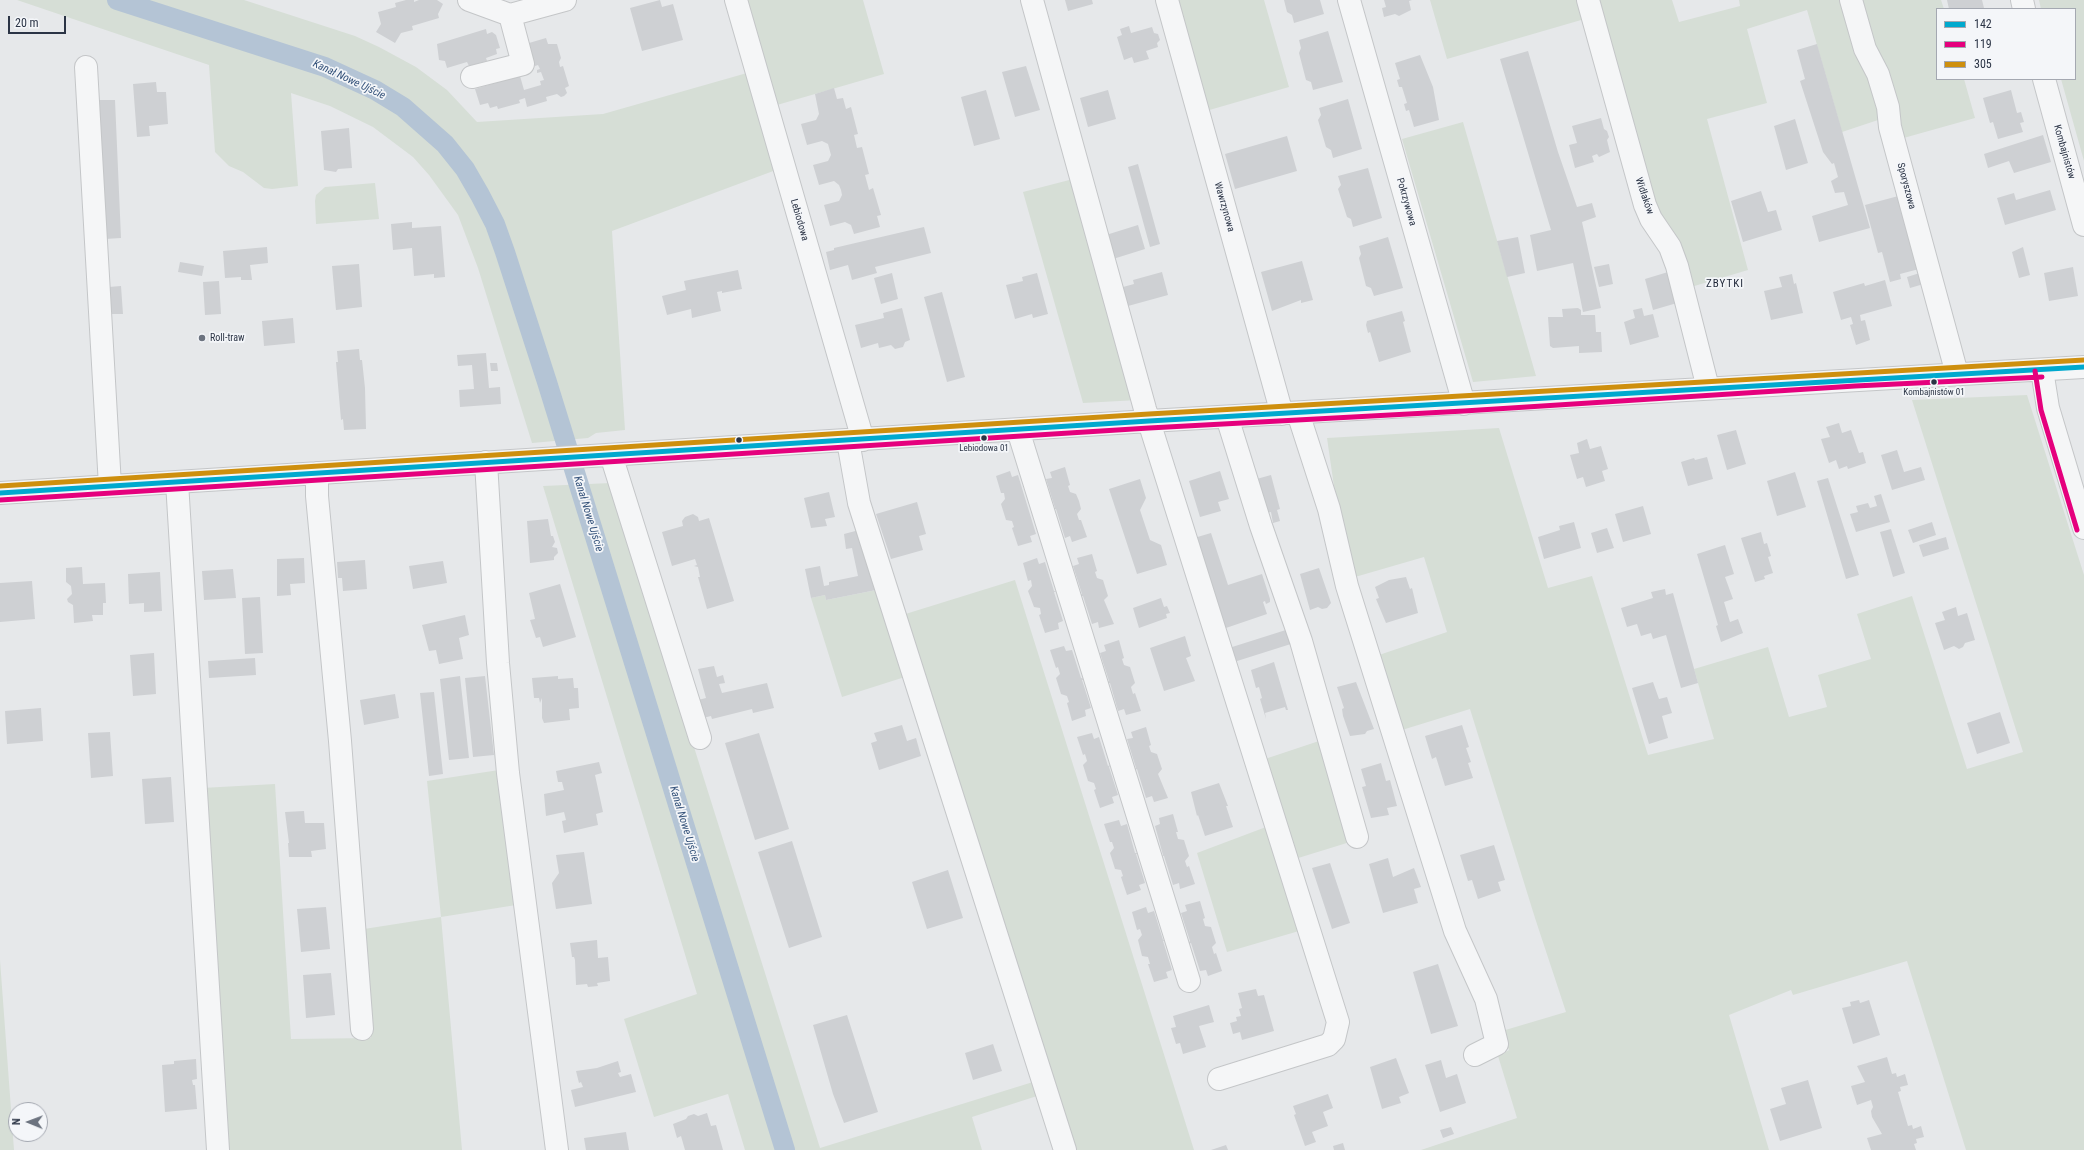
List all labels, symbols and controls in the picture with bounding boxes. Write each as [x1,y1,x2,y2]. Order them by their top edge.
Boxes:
scale bar [10,8,68,34]
legend [1936,8,2076,80]
text: 20 m [15,16,39,30]
text: 142 [1974,17,1992,31]
text: 119 [1974,37,1992,51]
water label: Kanał Nowe Ujście [311,57,387,103]
text: 305 [1974,57,1992,71]
street label: Kombajnistów [2051,123,2077,181]
street label: Sporyszowa [1894,161,1918,211]
street label: Widłaków [1632,176,1656,216]
street label: Pokrzywowa [1393,177,1419,227]
street label: Wawrzynowa [1211,181,1237,233]
street label: Lebiodowa [787,198,811,242]
district label: ZBYTKI [1706,277,1744,291]
place label: Roll-traw [210,332,244,344]
marker: Roll-traw [197,333,207,343]
marker: Kombajnistów 01 [1929,377,1939,387]
place label: Kombajnistów 01 [1903,388,1965,398]
marker: Lebiodowa 01 [979,433,989,443]
unlabelled marker [734,435,744,445]
place label: Lebiodowa 01 [959,444,1009,454]
water label: Kanał Nowe Ujście [570,475,606,553]
water label: Kanał Nowe Ujście [666,785,702,863]
north arrow [8,1102,48,1142]
text: N [10,1118,23,1125]

